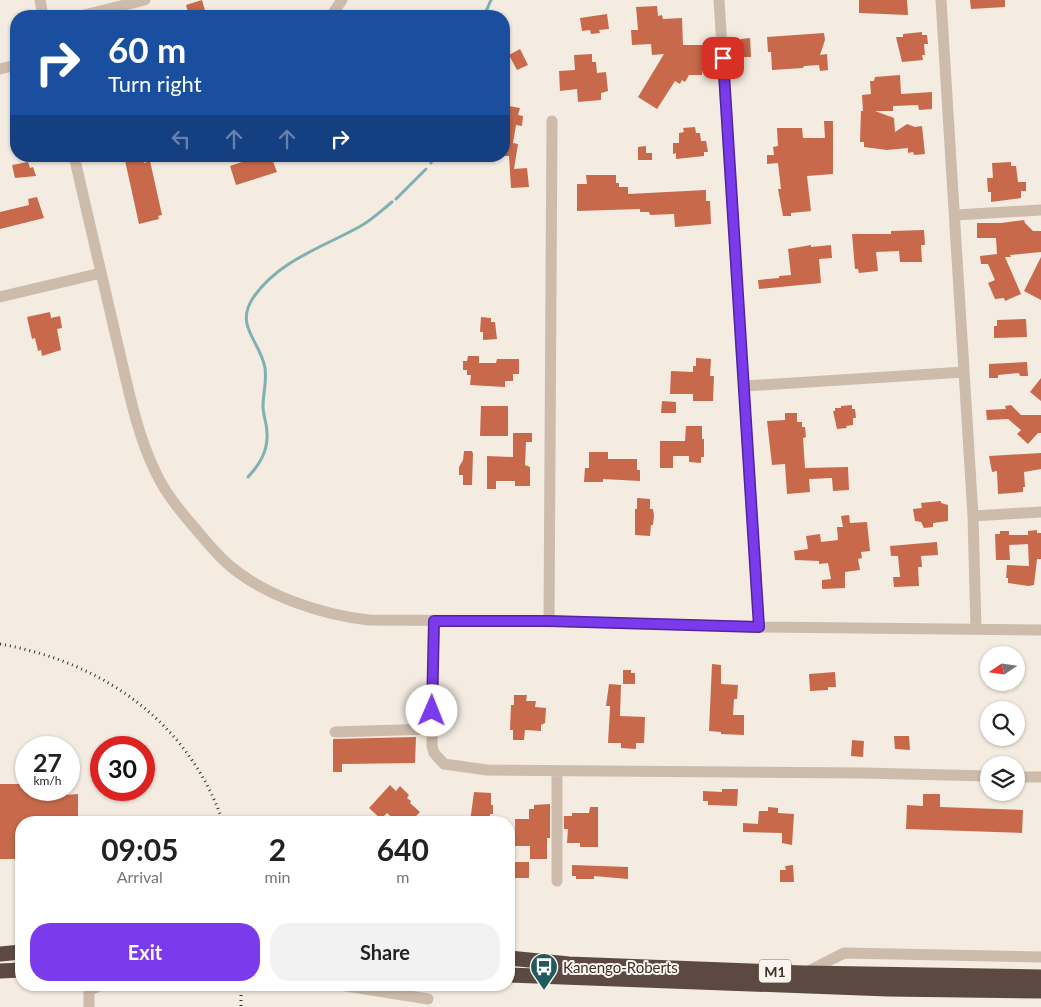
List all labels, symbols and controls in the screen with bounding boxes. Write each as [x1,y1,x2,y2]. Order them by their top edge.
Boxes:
text: 60 m [108,28,186,70]
icon: right [25,30,90,95]
pin [702,37,744,79]
icon: arrive [709,44,737,72]
text: Turn right [108,70,202,97]
icon: left [167,125,195,153]
icon: ahead [220,125,248,153]
icon: ahead [273,125,301,153]
icon: right [326,125,354,153]
north arrow [980,646,1025,691]
map controls [980,646,1025,801]
position arrow [405,684,457,736]
button: search [980,701,1025,746]
speed limit sign: 30 [90,736,155,801]
text: 27 [33,747,62,777]
button: layers [980,756,1025,801]
text: km/h [33,773,62,788]
text: 09:05 [101,831,178,867]
text: 2 [269,831,286,867]
text: 640 [377,831,429,867]
text: Arrival [117,867,163,886]
text: min [265,867,291,886]
text: m [396,867,409,886]
button: Exit [30,923,260,981]
button: Share [270,923,500,981]
bus stop icon: Kanengo-Roberts [529,952,559,991]
place label: Kanengo-Roberts [563,958,678,976]
road number: M1 [759,959,791,982]

